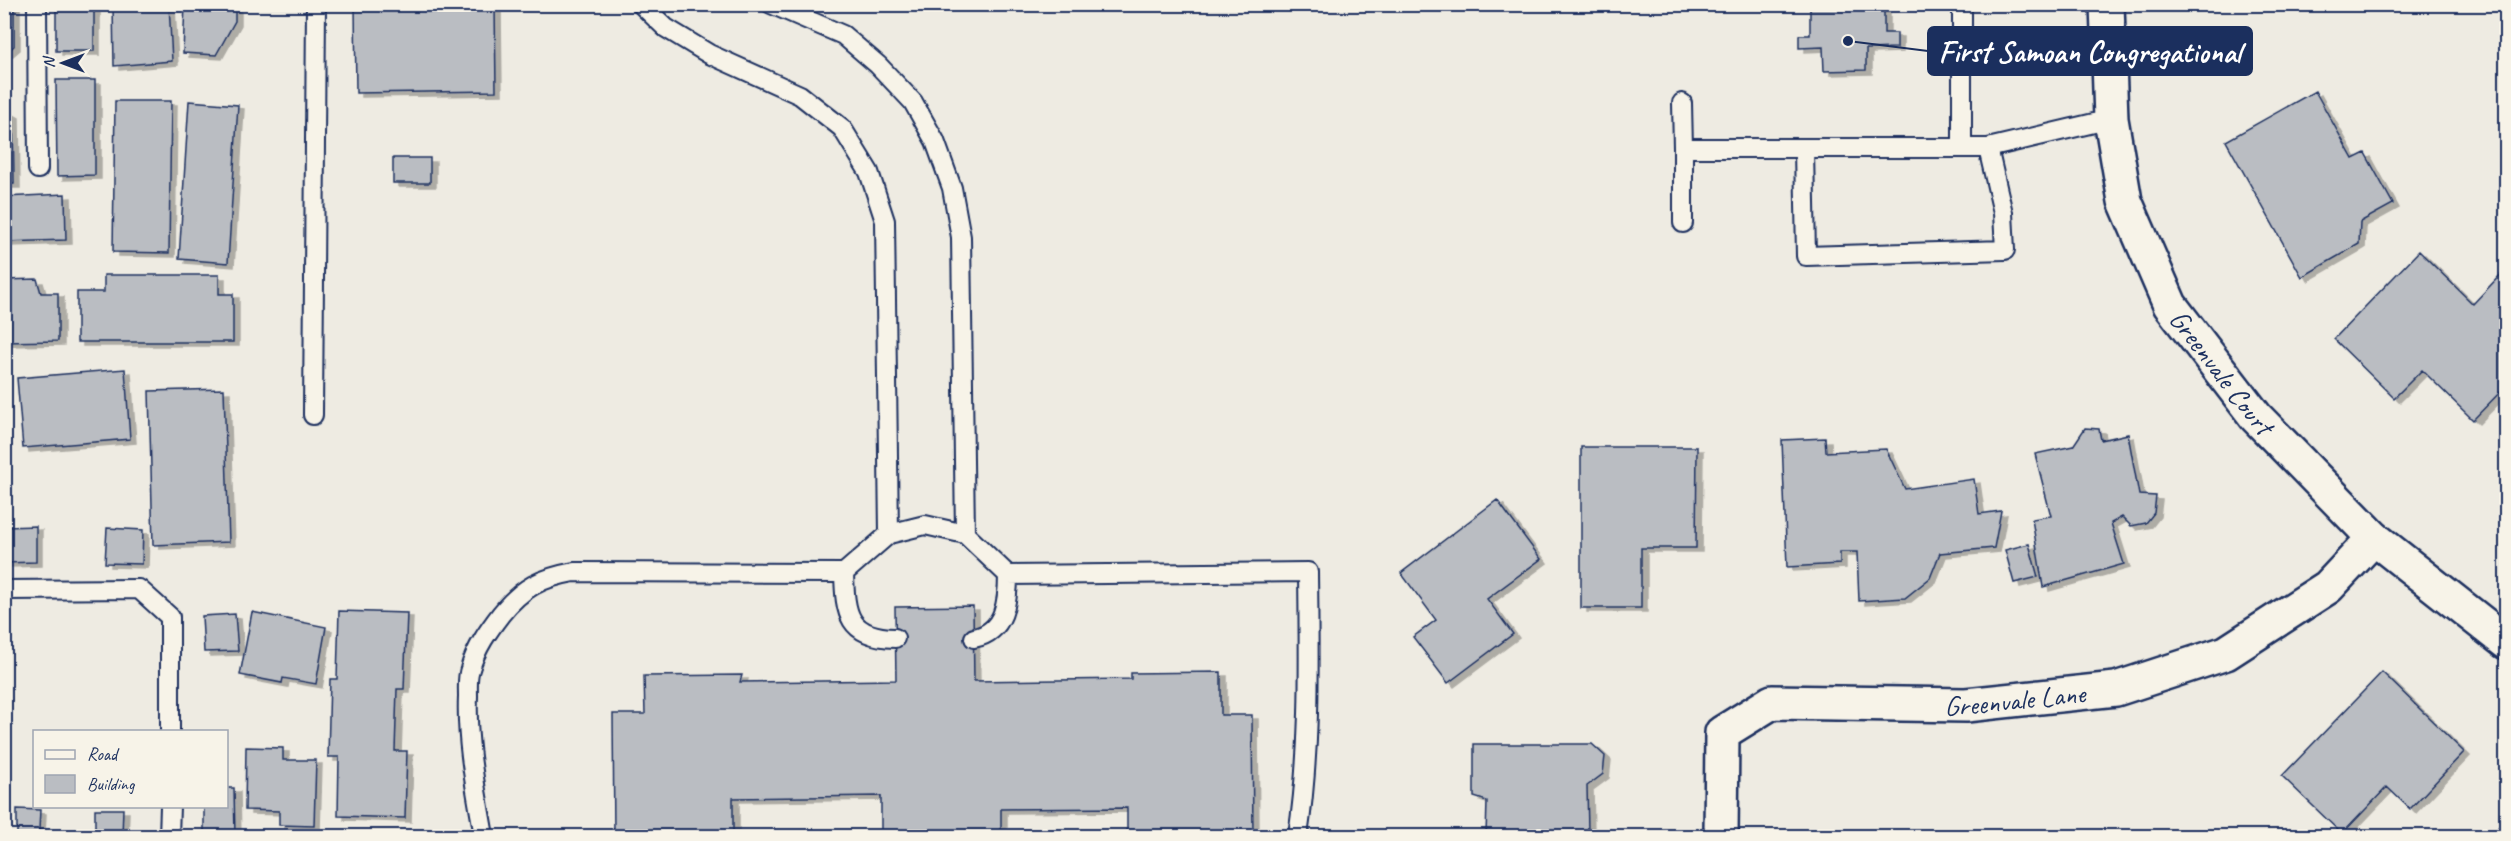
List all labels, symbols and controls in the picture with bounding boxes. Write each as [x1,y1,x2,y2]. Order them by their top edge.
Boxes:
callout: First Samoan Congregational [1928,27,2252,75]
north arrow [33,33,93,93]
text: First Samoan Congregational [1939,33,2247,71]
text: N [39,55,59,68]
street label: Greenvale Court [2162,302,2283,444]
street label: Greenvale Lane [1944,675,2089,723]
legend [33,730,228,808]
text: Road [87,743,120,765]
text: Building [87,773,136,795]

